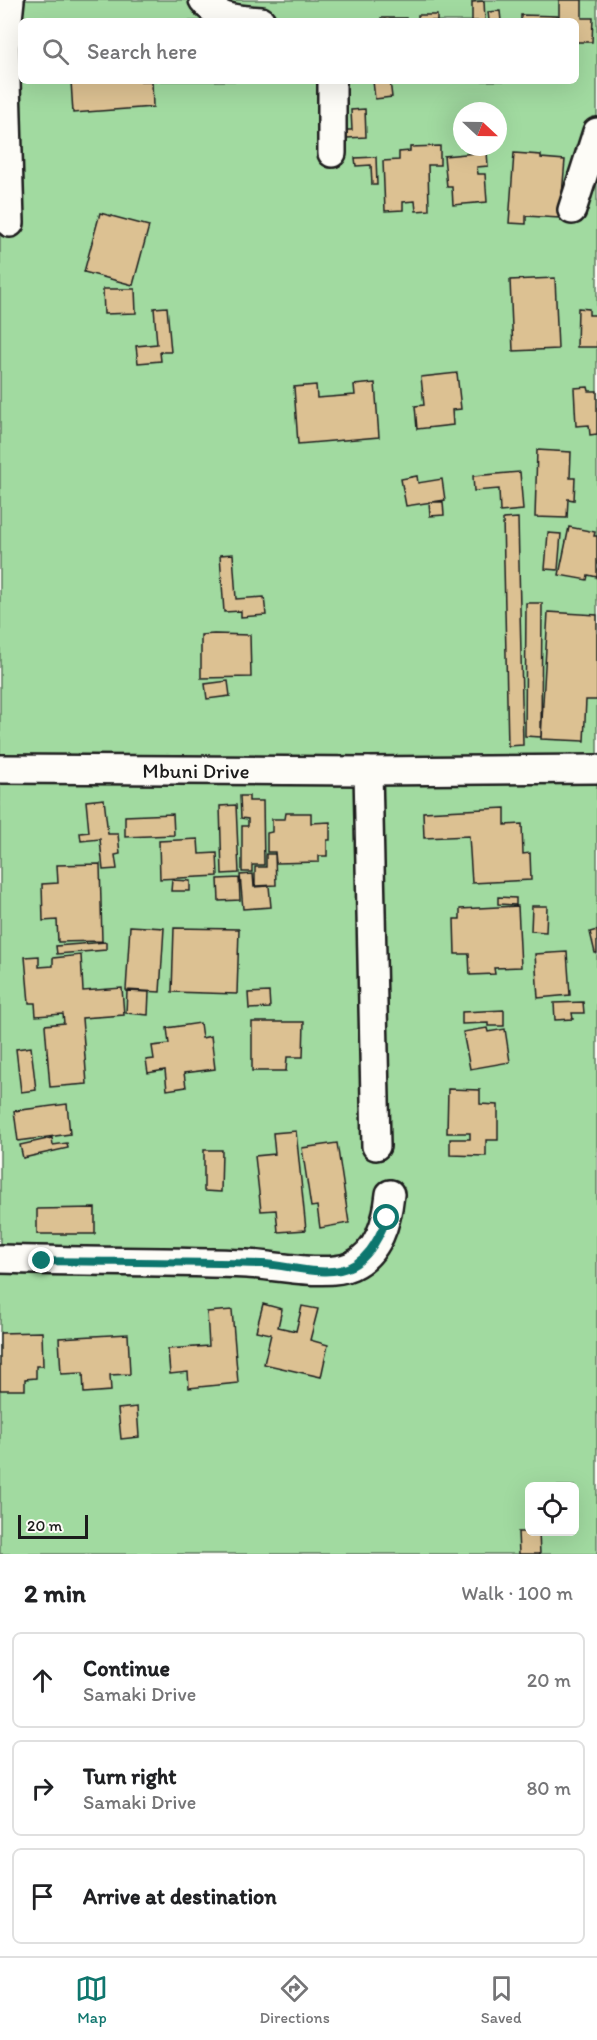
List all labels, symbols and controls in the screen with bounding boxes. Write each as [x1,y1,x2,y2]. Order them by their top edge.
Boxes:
search box [18,18,579,84]
icon: search [39,35,72,68]
text: Search here [87,38,197,65]
north arrow [453,102,507,156]
street label: Mbuni Drive [142,757,250,783]
route start [373,1204,399,1230]
route end [28,1247,54,1273]
map controls [525,1482,579,1536]
button: locate [525,1482,579,1536]
scale bar [18,1512,88,1540]
text: 20 m [27,1516,62,1535]
text: 2 min [24,1577,86,1609]
text: Walk · 100 m [461,1581,573,1605]
text: Continue [83,1655,170,1682]
icon: ahead [26,1664,59,1697]
text: 20 m [527,1668,571,1692]
text: Samaki Drive [83,1682,196,1706]
text: Turn right [83,1763,177,1790]
icon: right [26,1772,59,1805]
text: 80 m [526,1776,571,1800]
text: Samaki Drive [83,1790,196,1814]
icon: arrive [26,1880,59,1913]
text: Arrive at destination [83,1883,277,1910]
tab: Map [75,1972,108,2027]
tab: Directions [259,1972,330,2027]
tab: Saved [481,1972,522,2027]

